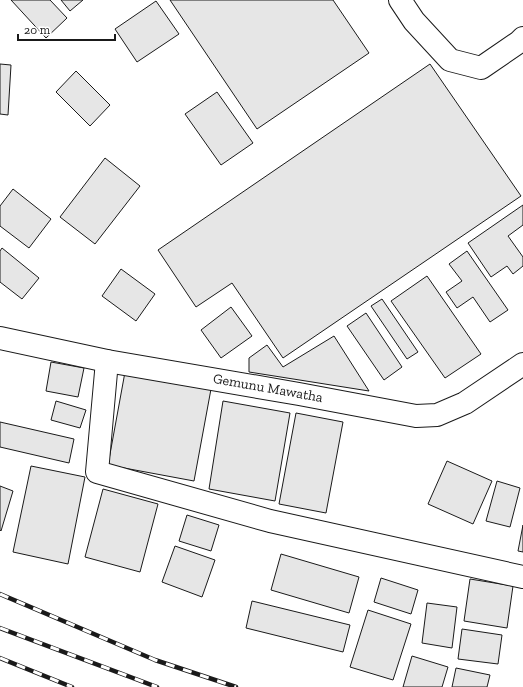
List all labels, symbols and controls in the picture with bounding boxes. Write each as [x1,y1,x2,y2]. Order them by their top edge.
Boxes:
scale bar [18,16,115,42]
text: 20 m [24,23,51,37]
street label: Gemunu Mawatha [212,370,324,406]

